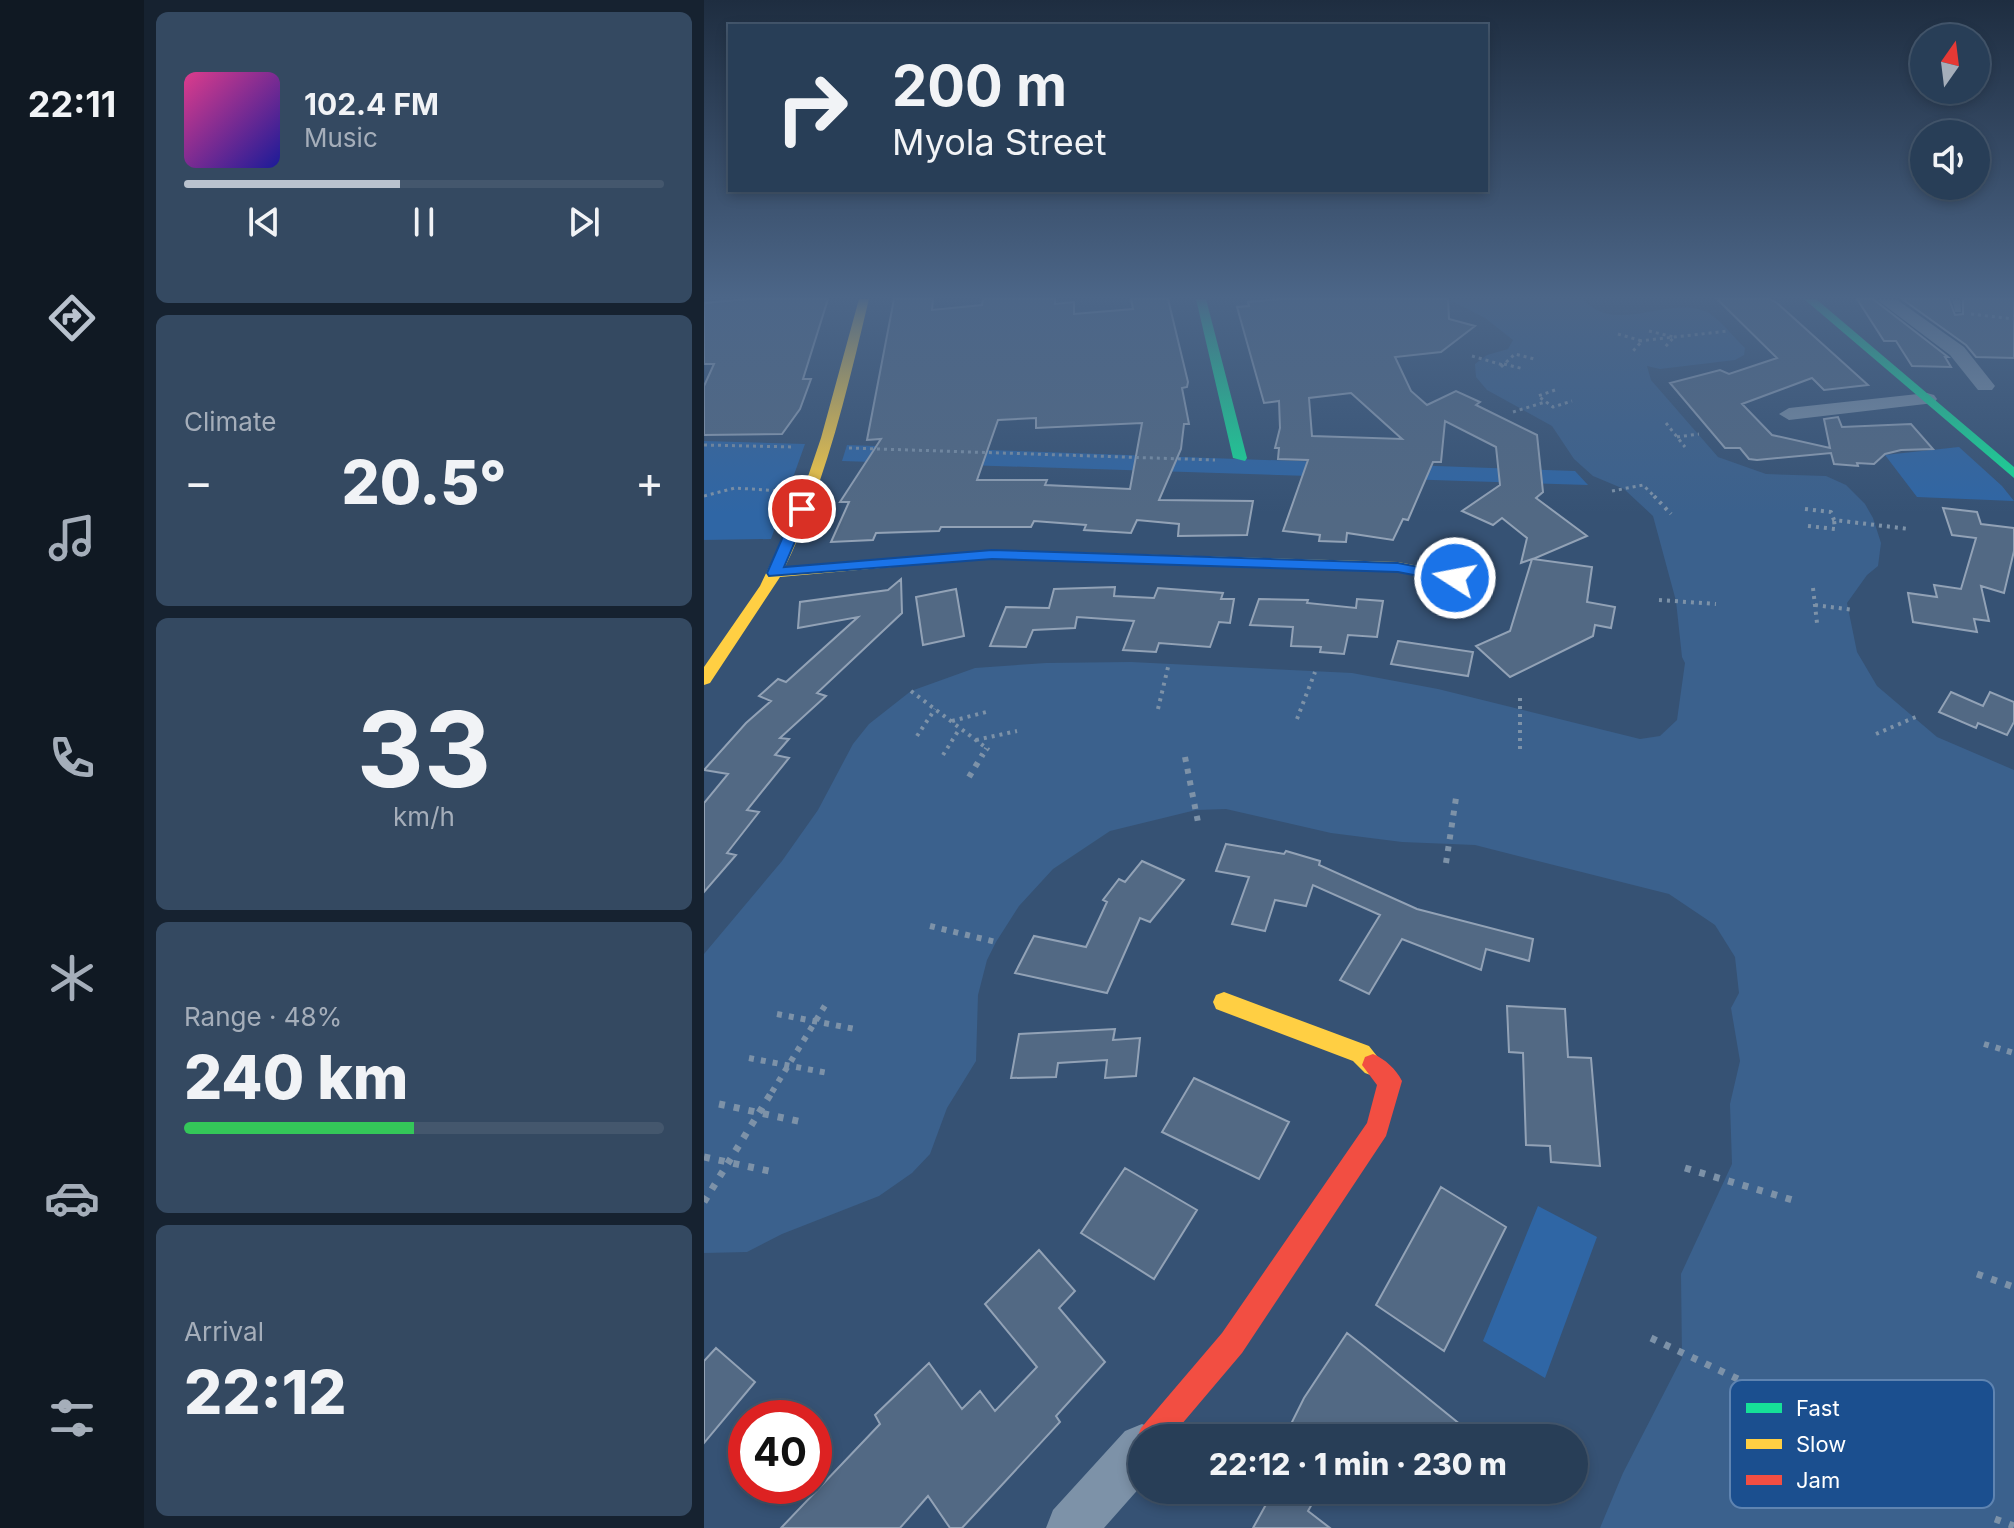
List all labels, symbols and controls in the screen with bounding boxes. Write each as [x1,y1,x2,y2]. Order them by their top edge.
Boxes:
north arrow [1910,24,1990,104]
map controls [1910,24,1990,200]
text: 200 m [892,52,1067,120]
icon: right [760,56,864,160]
text: 22:11 [28,82,116,126]
text: 102.4 FM [304,86,439,122]
text: Myola Street [892,120,1106,164]
button: sound [1910,120,1990,200]
text: Music [304,122,378,153]
icon: previous [242,200,286,244]
icon: pause [402,200,446,244]
icon: next [562,200,606,244]
icon: directions [44,290,100,346]
text: Climate [184,406,276,437]
text: 20.5° [341,446,507,518]
text: − [184,455,213,509]
text: + [635,455,664,509]
pin [768,475,836,543]
icon: arrive [780,487,824,531]
icon: music [44,510,100,566]
position arrow [1413,536,1497,620]
text: 33 [357,686,491,812]
icon: phone [44,730,100,786]
text: km/h [393,801,455,832]
icon: climate [44,950,100,1006]
text: Range · 48% [184,1001,342,1032]
text: 240 km [184,1041,408,1113]
icon: car [44,1170,100,1226]
text: Arrival [184,1316,264,1347]
text: 22:12 [184,1356,346,1428]
legend [1730,1380,1994,1508]
icon: filters [44,1390,100,1446]
text: Fast [1796,1395,1840,1421]
speed limit sign: 40 [728,1400,832,1504]
text: Slow [1796,1431,1846,1457]
text: 22:12 · 1 min · 230 m [1209,1446,1507,1482]
text: Jam [1796,1467,1840,1493]

